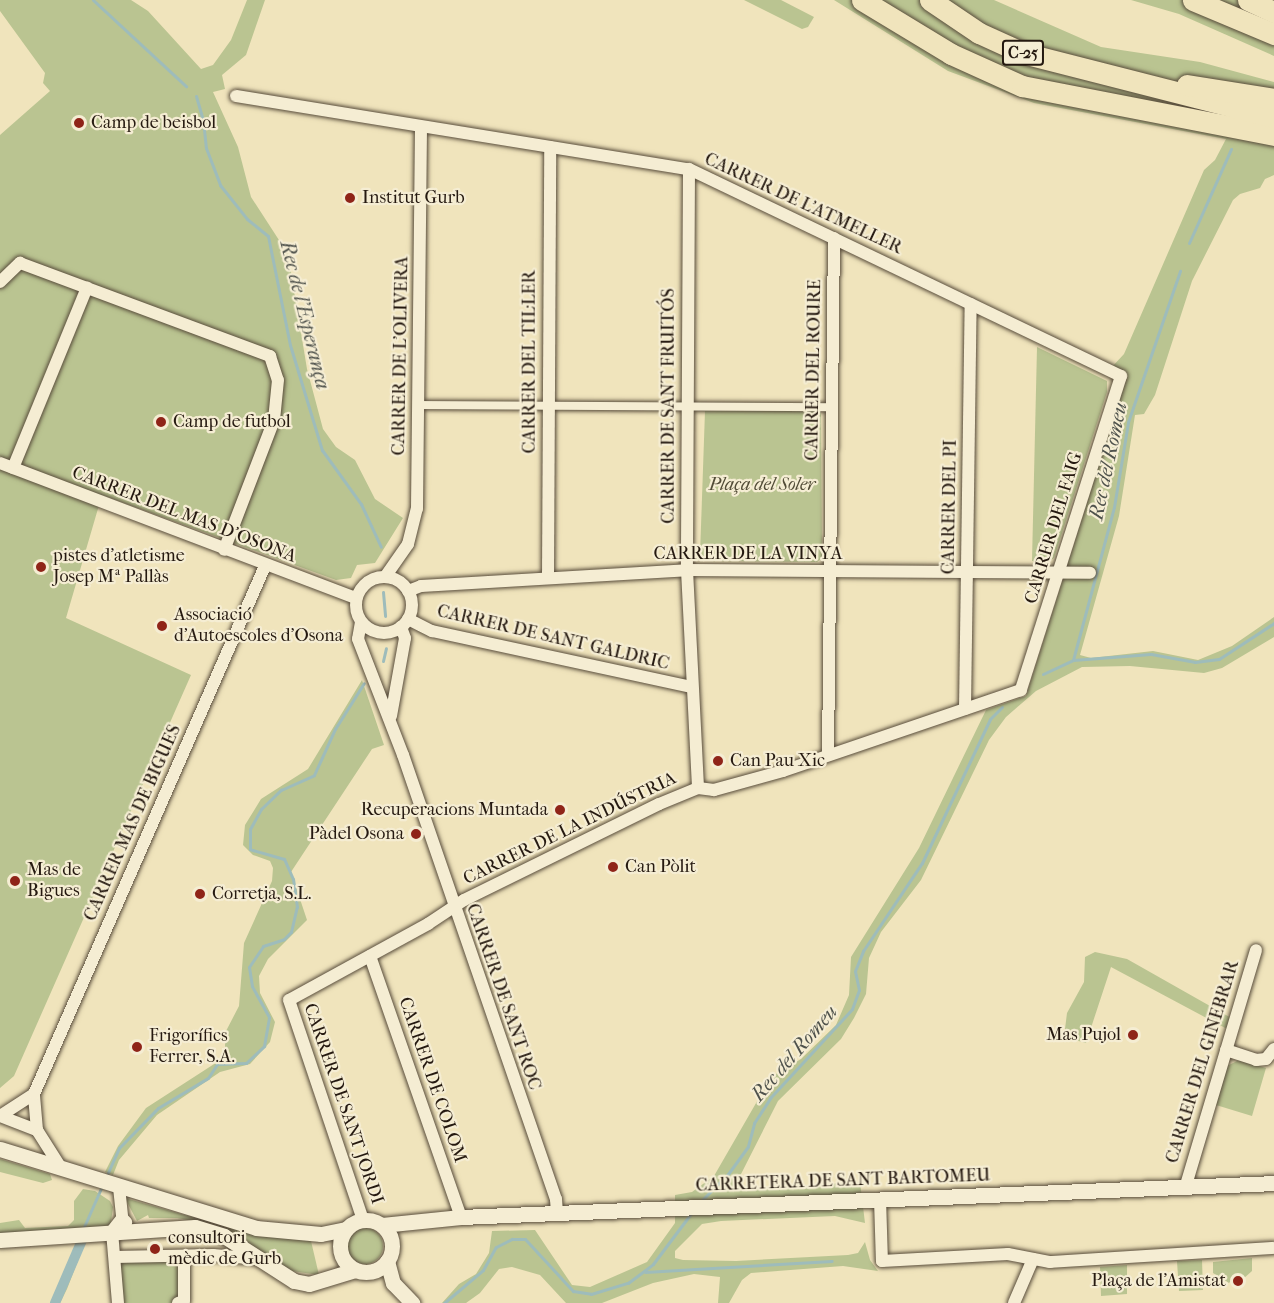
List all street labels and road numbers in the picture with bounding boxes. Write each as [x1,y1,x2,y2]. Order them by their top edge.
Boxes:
road number: C-25 [1000,40,1046,66]
street label: CARRER DE L'ATMELLER [701,149,905,259]
street label: CARRER DE L'OLIVERA [388,256,414,456]
street label: CARRER DEL TIL·LER [519,270,541,454]
street label: CARRER DEL ROURE [802,279,826,461]
street label: CARRER DE SANT FRUITÓS [658,288,680,524]
street label: CARRER DEL PI [938,439,962,575]
street label: CARRER DEL FAIG [1021,450,1087,606]
street label: CARRER DEL MAS D'OSONA [69,462,299,568]
street label: CARRER DE LA VINYA [654,543,842,565]
street label: CARRER DE SANT GALDRIC [435,601,671,675]
street label: CARRER MAS DE BIGUES [80,721,186,925]
street label: CARRER DE LA INDÚSTRIA [460,768,680,890]
street label: CARRER DE SANT ROC [461,901,545,1093]
street label: CARRER DEL GINEBRAR [1162,958,1244,1166]
street label: CARRER DE COLOM [394,994,470,1166]
street label: CARRER DE SANT JORDI [298,1001,388,1207]
street label: CARRETERA DE SANT BARTOMEU [695,1165,991,1197]

